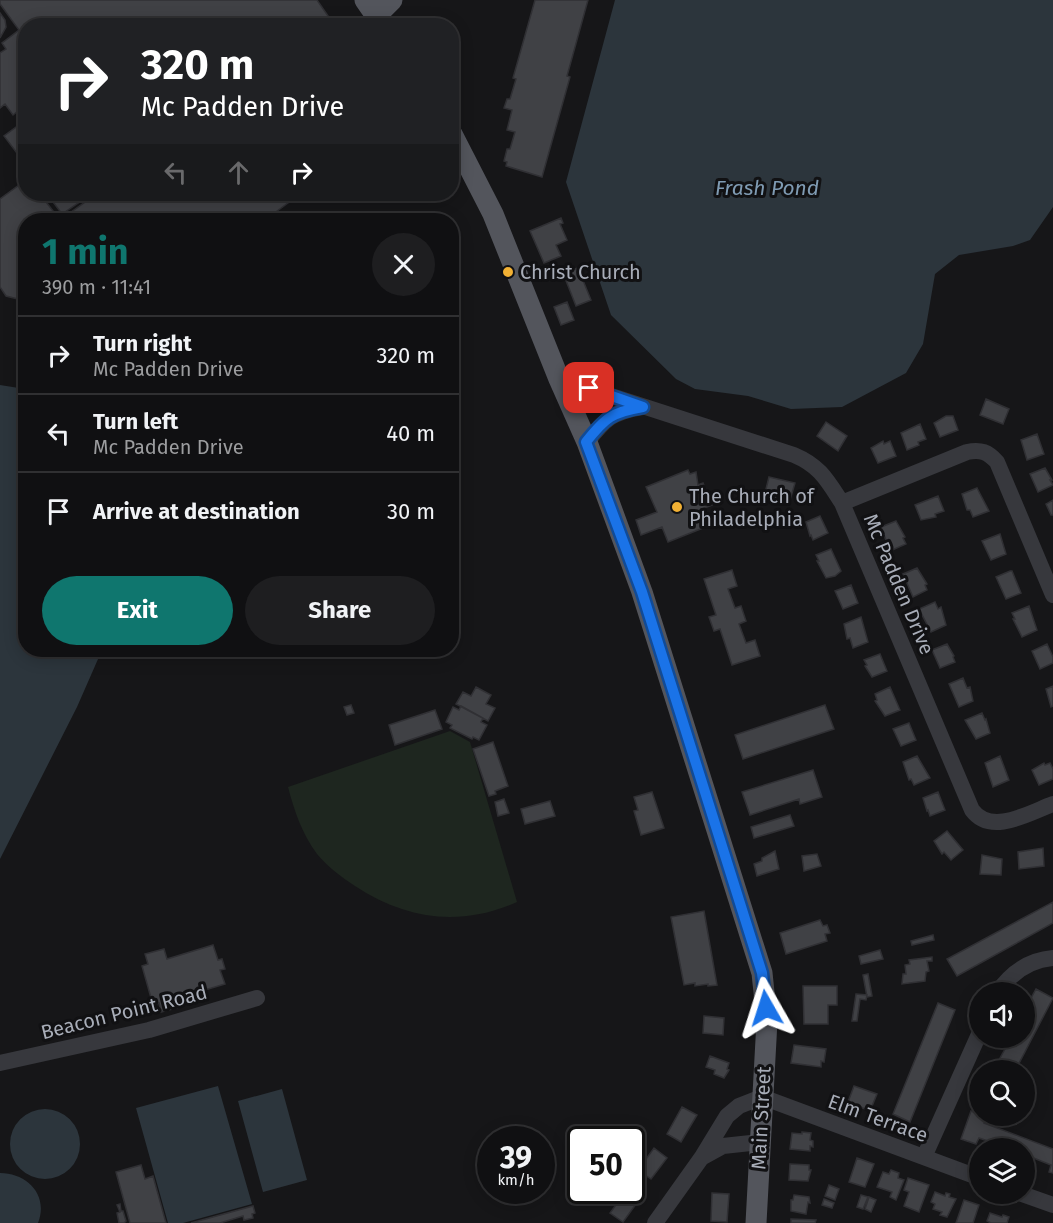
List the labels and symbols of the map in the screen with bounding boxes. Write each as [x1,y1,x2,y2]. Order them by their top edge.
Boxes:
water label: Frash Pond [715,175,819,201]
place label: Christ Church [520,260,641,284]
marker: Christ Church [501,265,515,279]
pin [563,362,614,413]
place label: The Church of Philadelphia [689,484,815,531]
marker: The Church of Philadelphia [670,500,684,514]
street label: Mc Padden Drive [859,510,939,658]
position arrow [734,976,798,1040]
street label: Beacon Point Road [38,980,210,1044]
street label: Main Street [746,1065,776,1170]
street label: Elm Terrace [825,1089,931,1147]
speed limit sign: 50 [567,1126,645,1204]

